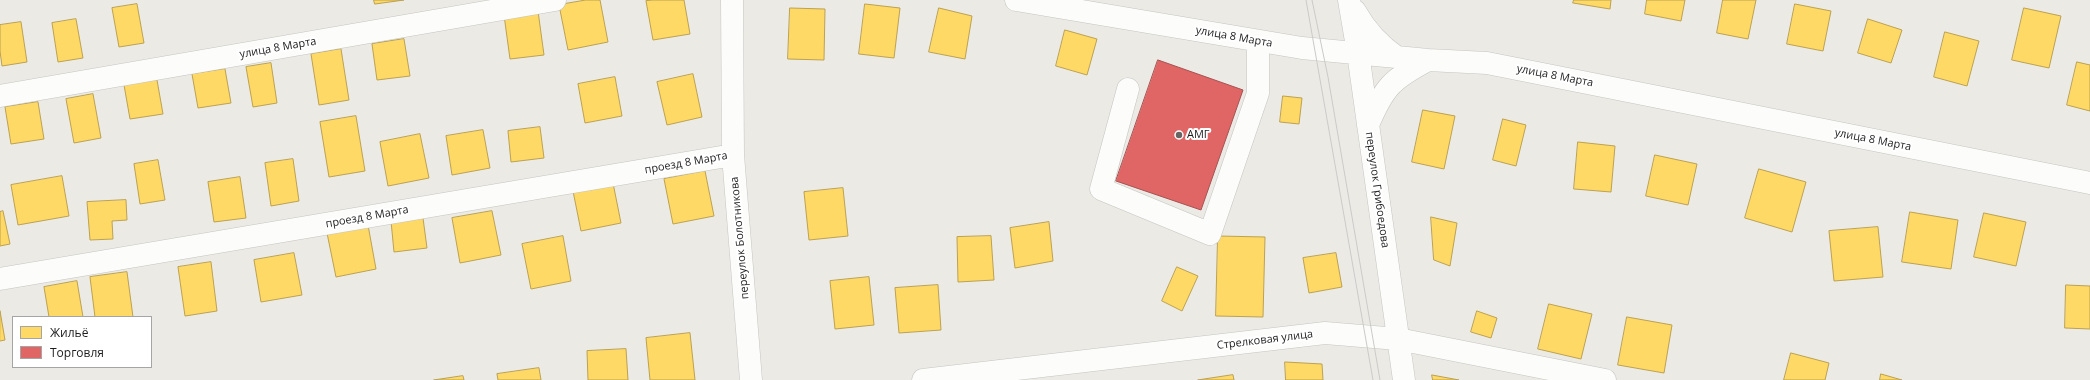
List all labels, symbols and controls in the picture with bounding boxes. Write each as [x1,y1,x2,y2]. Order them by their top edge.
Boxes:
street label: улица 8 Марта [1195,24,1273,50]
street label: улица 8 Марта [239,35,317,61]
street label: улица 8 Марта [1516,62,1594,90]
street label: улица 8 Марта [1834,126,1912,154]
place label: АМГ [1187,128,1210,142]
marker: АМГ [1174,130,1184,140]
street label: переулок Грибоедова [1362,131,1392,249]
street label: проезд 8 Марта [643,149,729,177]
street label: переулок Болотникова [728,176,752,300]
street label: проезд 8 Марта [324,203,410,231]
legend [12,316,152,368]
text: Жильё [50,324,88,341]
street label: Стрелковая улица [1216,328,1314,352]
text: Торговля [50,344,104,361]

